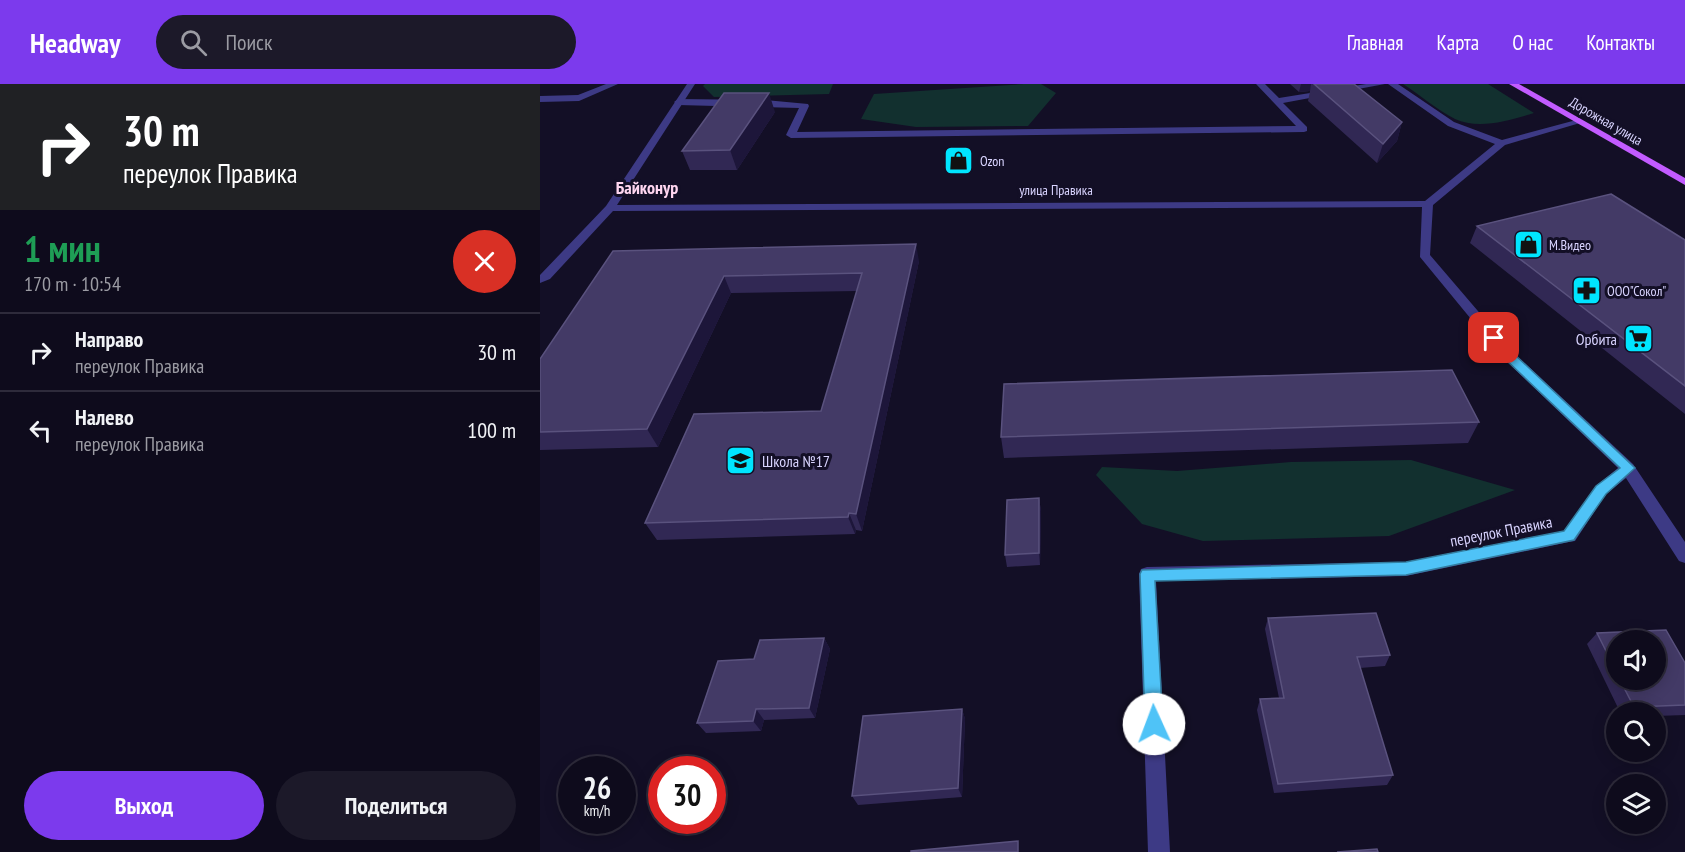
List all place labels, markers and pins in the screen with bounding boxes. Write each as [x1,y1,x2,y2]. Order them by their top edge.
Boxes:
shop icon: Ozon [943,145,975,177]
place label: Ozon [980,152,1005,170]
shop icon: М.Видео [1512,229,1544,261]
place label: М.Видео [1549,236,1591,254]
pharmacy icon: ООО"Сокол" [1570,275,1602,307]
place label: ООО"Сокол" [1607,282,1666,300]
pin [1468,312,1519,363]
supermarket icon: Орбита [1622,323,1654,355]
place label: Орбита [1576,329,1617,349]
school or university icon: Школа №17 [725,445,757,477]
place label: Школа №17 [762,451,830,471]

